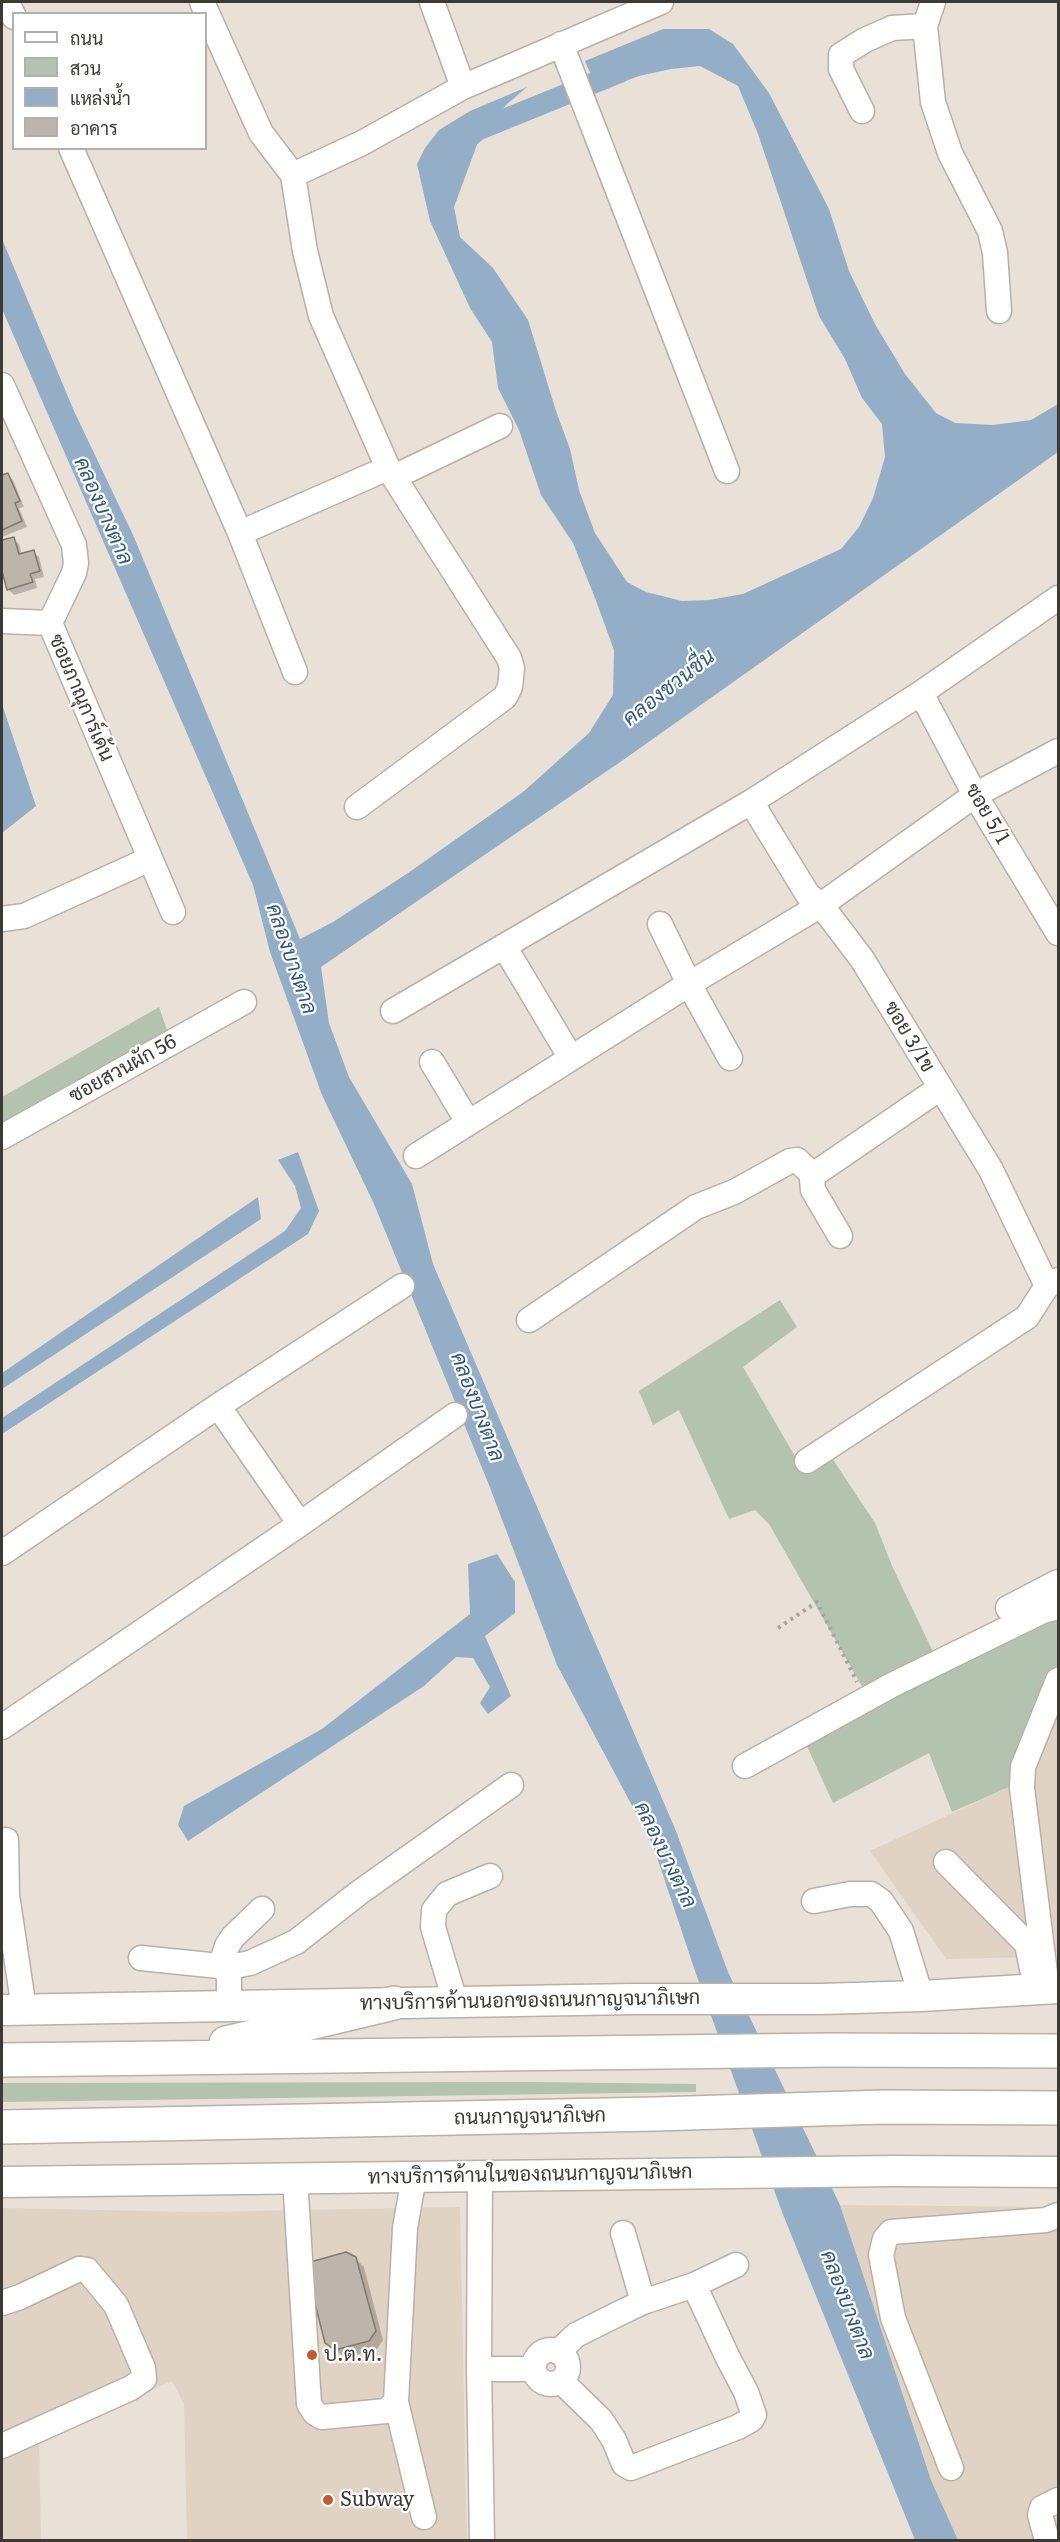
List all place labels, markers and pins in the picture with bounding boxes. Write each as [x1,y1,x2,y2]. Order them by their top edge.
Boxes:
place label: ป.ต.ท. [324,2343,382,2367]
marker: ป.ต.ท. [305,2348,319,2362]
place label: Subway [340,2488,414,2512]
marker: Subway [321,2493,335,2507]

